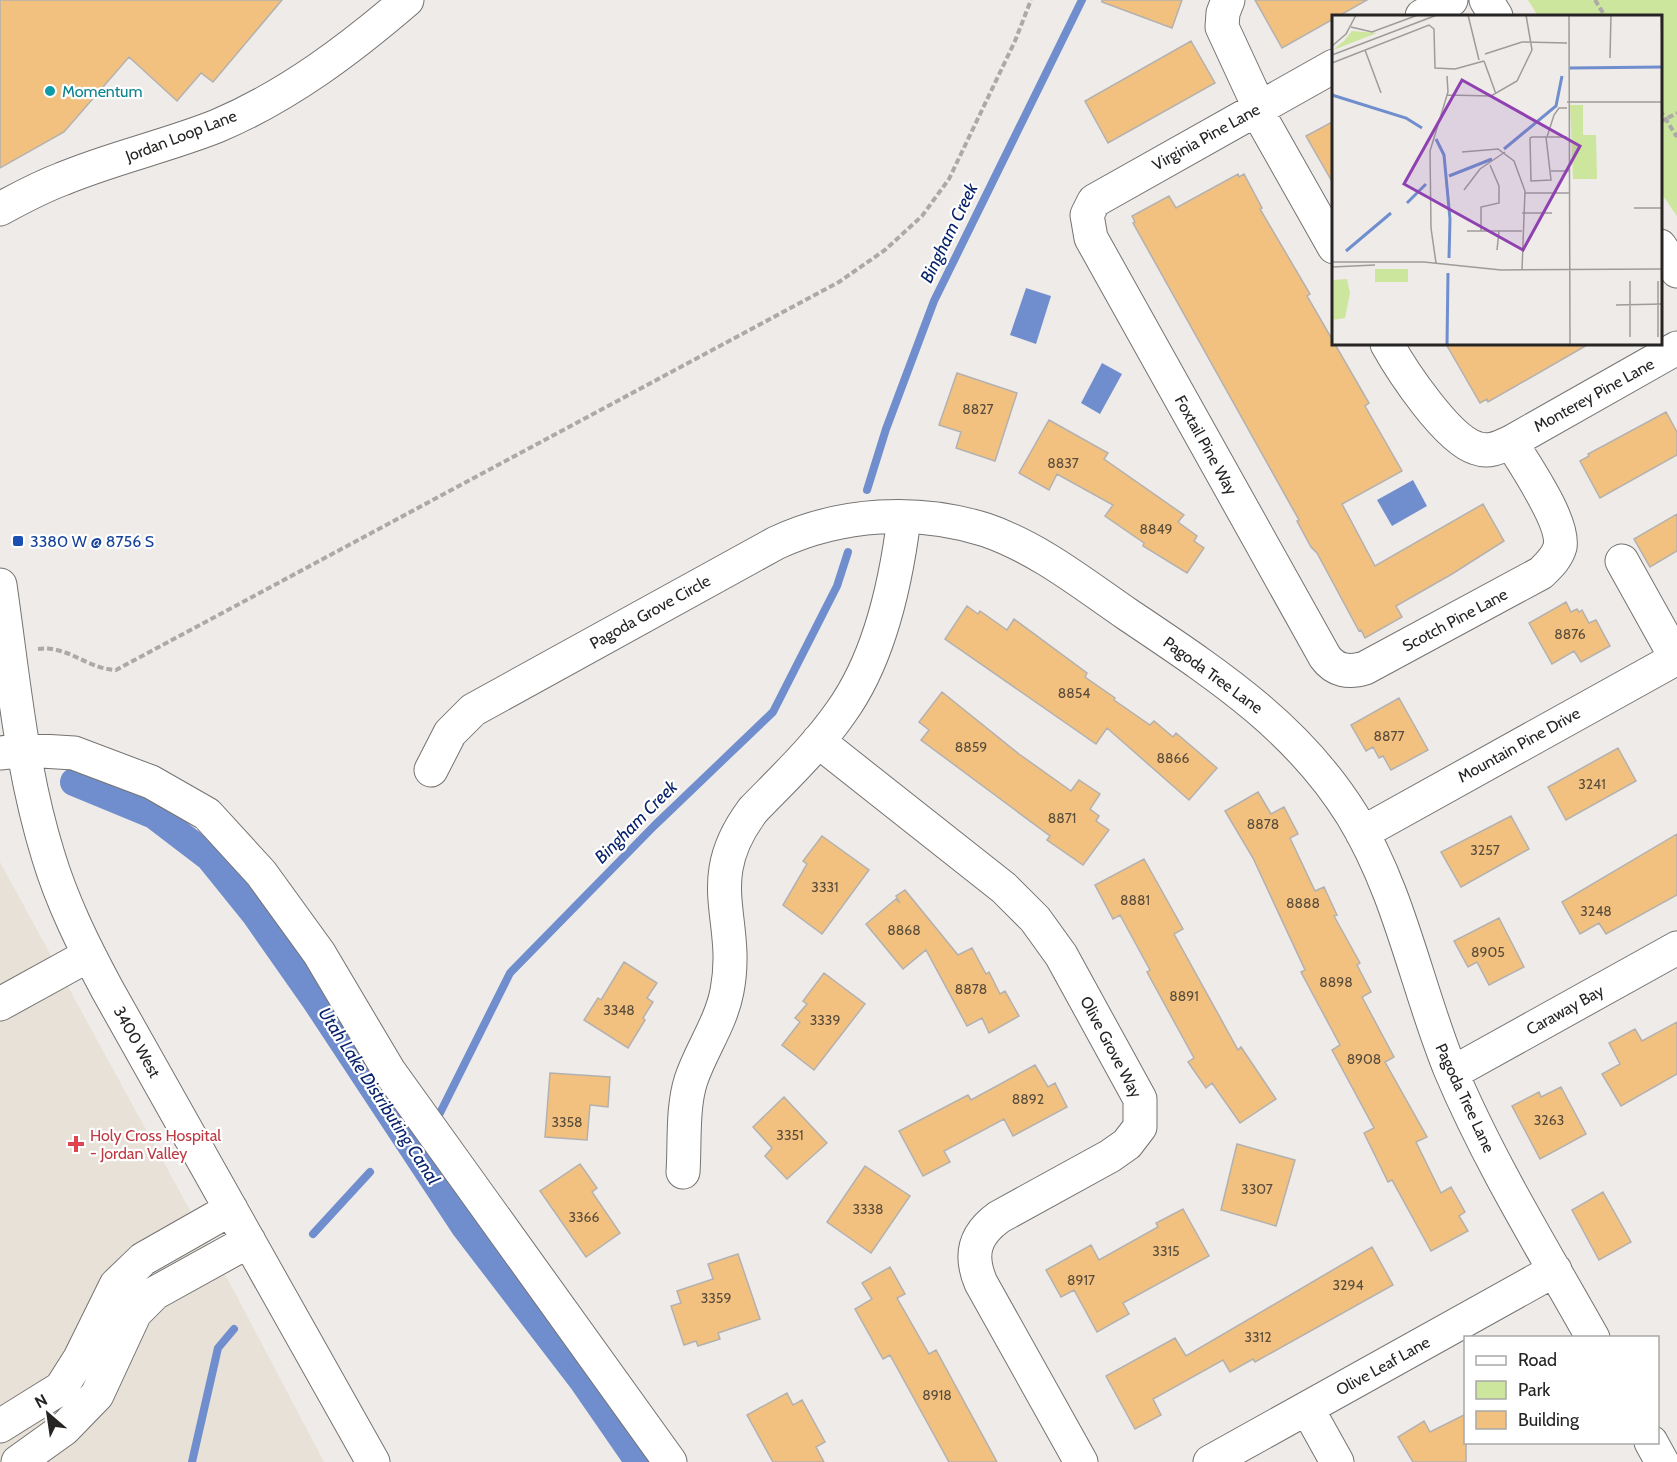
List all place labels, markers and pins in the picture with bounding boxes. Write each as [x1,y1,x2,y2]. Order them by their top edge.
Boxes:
place label: Momentum [62,82,142,101]
marker: Momentum [43,84,57,98]
place label: 3380 W @ 8756 S [30,532,154,551]
marker: 3380 W @ 8756 S [11,534,25,548]
place label: Holy Cross Hospital - Jordan Valley [90,1126,221,1163]
marker: Holy Cross Hospital - Jordan Valley [67,1135,85,1153]

